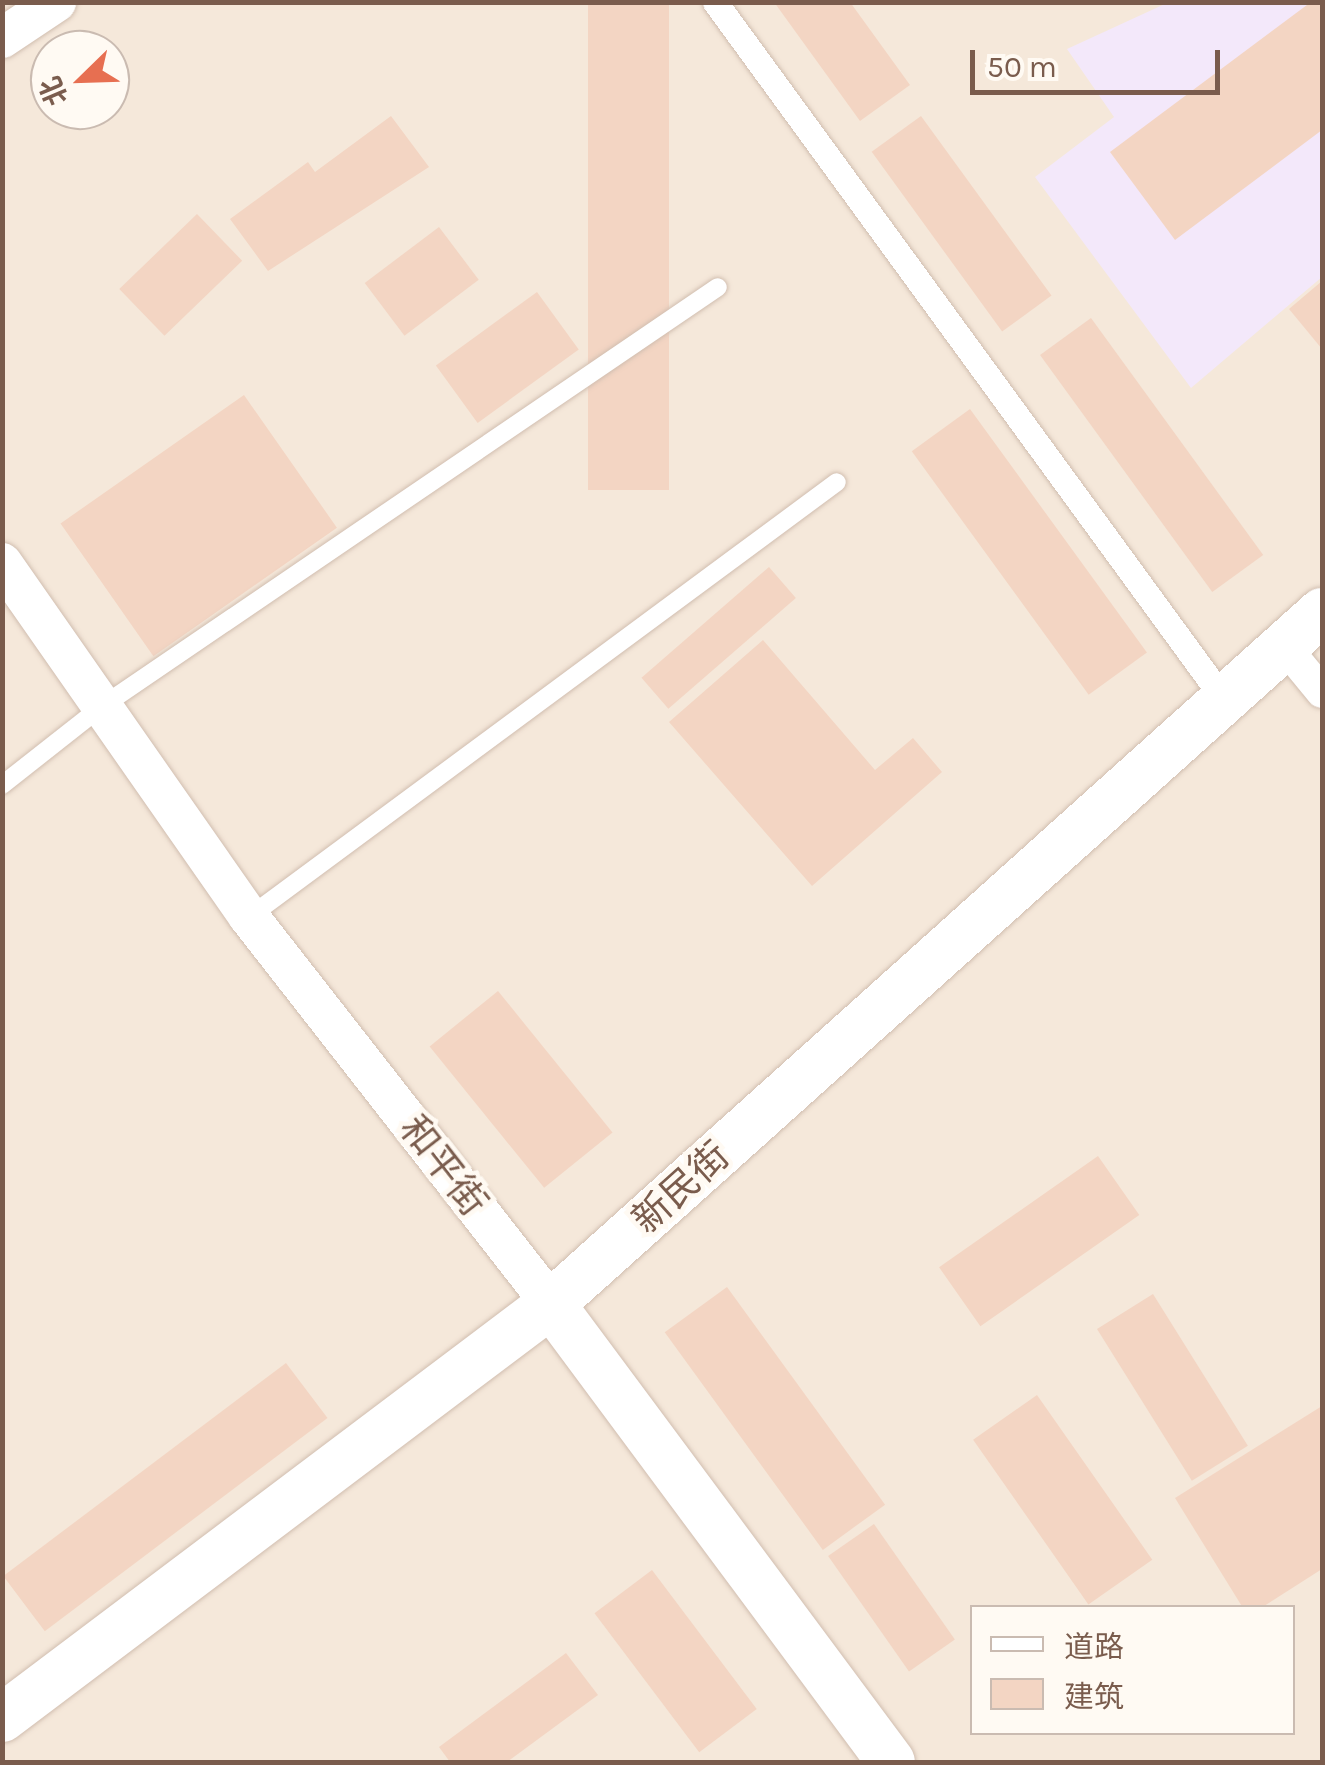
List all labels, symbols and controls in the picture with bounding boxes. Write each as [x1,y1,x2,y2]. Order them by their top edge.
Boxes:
north arrow [30,30,130,130]
scale bar [975,30,1225,92]
text: 50 m [987,49,1057,85]
text: 北 [33,72,74,110]
street label: 和平街 [390,1107,496,1225]
street label: 新民街 [623,1133,739,1243]
legend [970,1605,1295,1735]
text: 道路 [1064,1629,1124,1665]
text: 建筑 [1064,1679,1124,1715]

